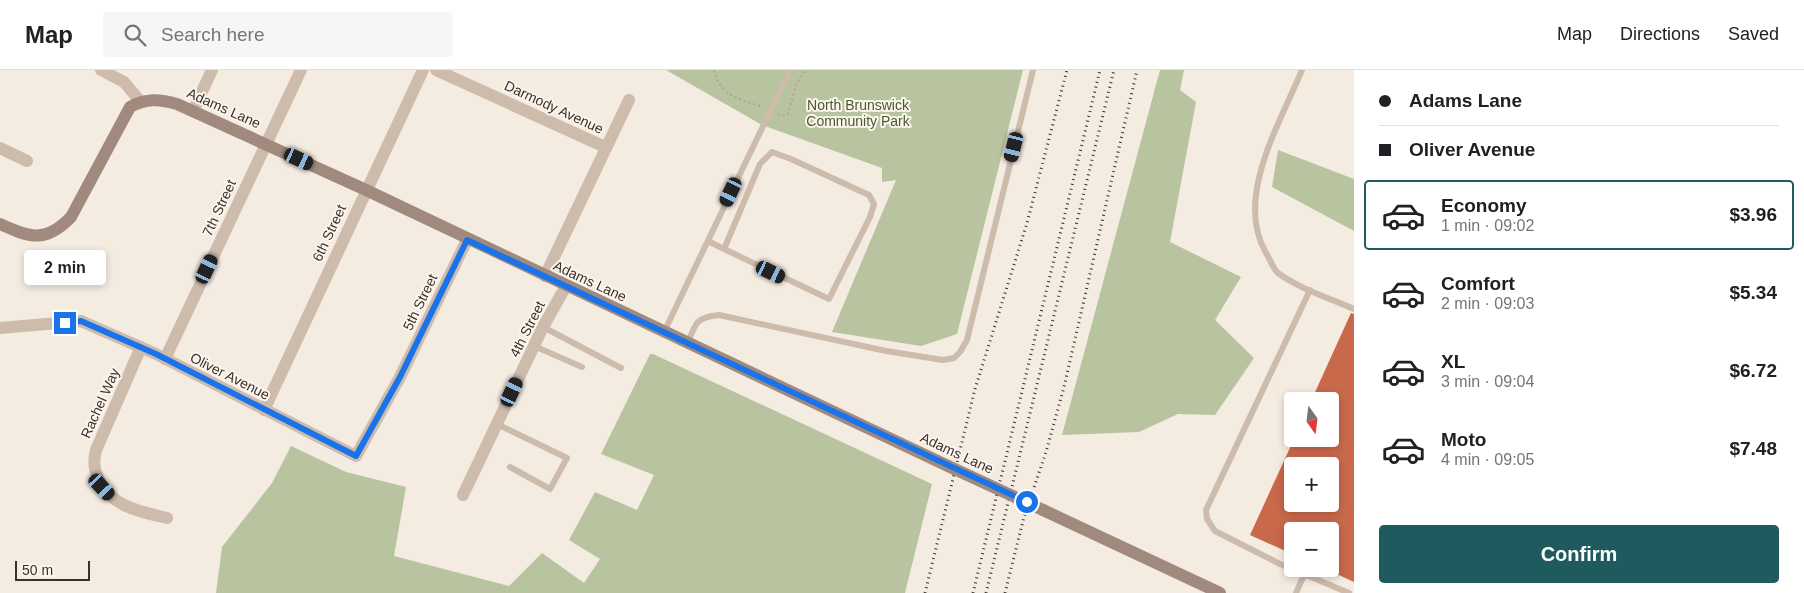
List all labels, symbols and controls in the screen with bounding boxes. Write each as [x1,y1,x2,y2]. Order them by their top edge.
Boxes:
search box [103,12,453,57]
text: Map [25,21,73,48]
icon: search [121,21,149,49]
text: Search here [161,24,265,45]
text: Map [1557,24,1592,44]
text: Directions [1620,24,1700,44]
text: Saved [1728,24,1779,44]
street label: Darmody Avenue [502,77,606,137]
street label: Adams Lane [185,85,263,131]
text: Adams Lane [1409,90,1522,111]
park label: North Brunswick Community Park [806,97,911,129]
car [1003,131,1024,163]
text: Oliver Avenue [1409,139,1535,160]
car [282,146,315,172]
car [717,175,744,209]
street label: 7th Street [199,177,239,239]
icon: car [1381,193,1426,238]
text: Economy [1441,195,1527,216]
street label: 6th Street [309,202,349,264]
text: $3.96 [1729,204,1777,225]
text: 1 min · 09:02 [1441,217,1534,234]
callout: 2 min [24,250,106,286]
car [193,252,220,286]
street label: Adams Lane [551,257,629,305]
text: 2 min [44,259,86,276]
car [754,259,787,285]
street label: 5th Street [400,271,441,333]
icon: car [1381,271,1426,316]
text: Comfort [1441,273,1515,294]
text: $5.34 [1729,282,1777,303]
text: 2 min · 09:03 [1441,295,1534,312]
street label: 4th Street [506,298,548,360]
route end [54,312,76,334]
street label: Oliver Avenue [188,349,273,403]
icon: car [1381,349,1426,394]
text: XL [1441,351,1465,372]
text: $6.72 [1729,360,1777,381]
street label: Rachel Way [77,366,123,440]
text: 3 min · 09:04 [1441,373,1534,390]
car [498,375,525,409]
north arrow [1284,392,1339,448]
map controls [1284,392,1339,577]
icon: car [1381,427,1426,472]
street label: Adams Lane [918,429,996,477]
text: Moto [1441,429,1486,450]
text: $7.48 [1729,438,1777,459]
text: 4 min · 09:05 [1441,451,1534,468]
button: + [1284,457,1339,512]
car [86,471,117,503]
route start [1016,491,1038,513]
button: − [1284,522,1339,577]
button: Confirm [1379,525,1779,583]
scale bar [15,558,90,581]
text: 50 m [22,562,53,578]

